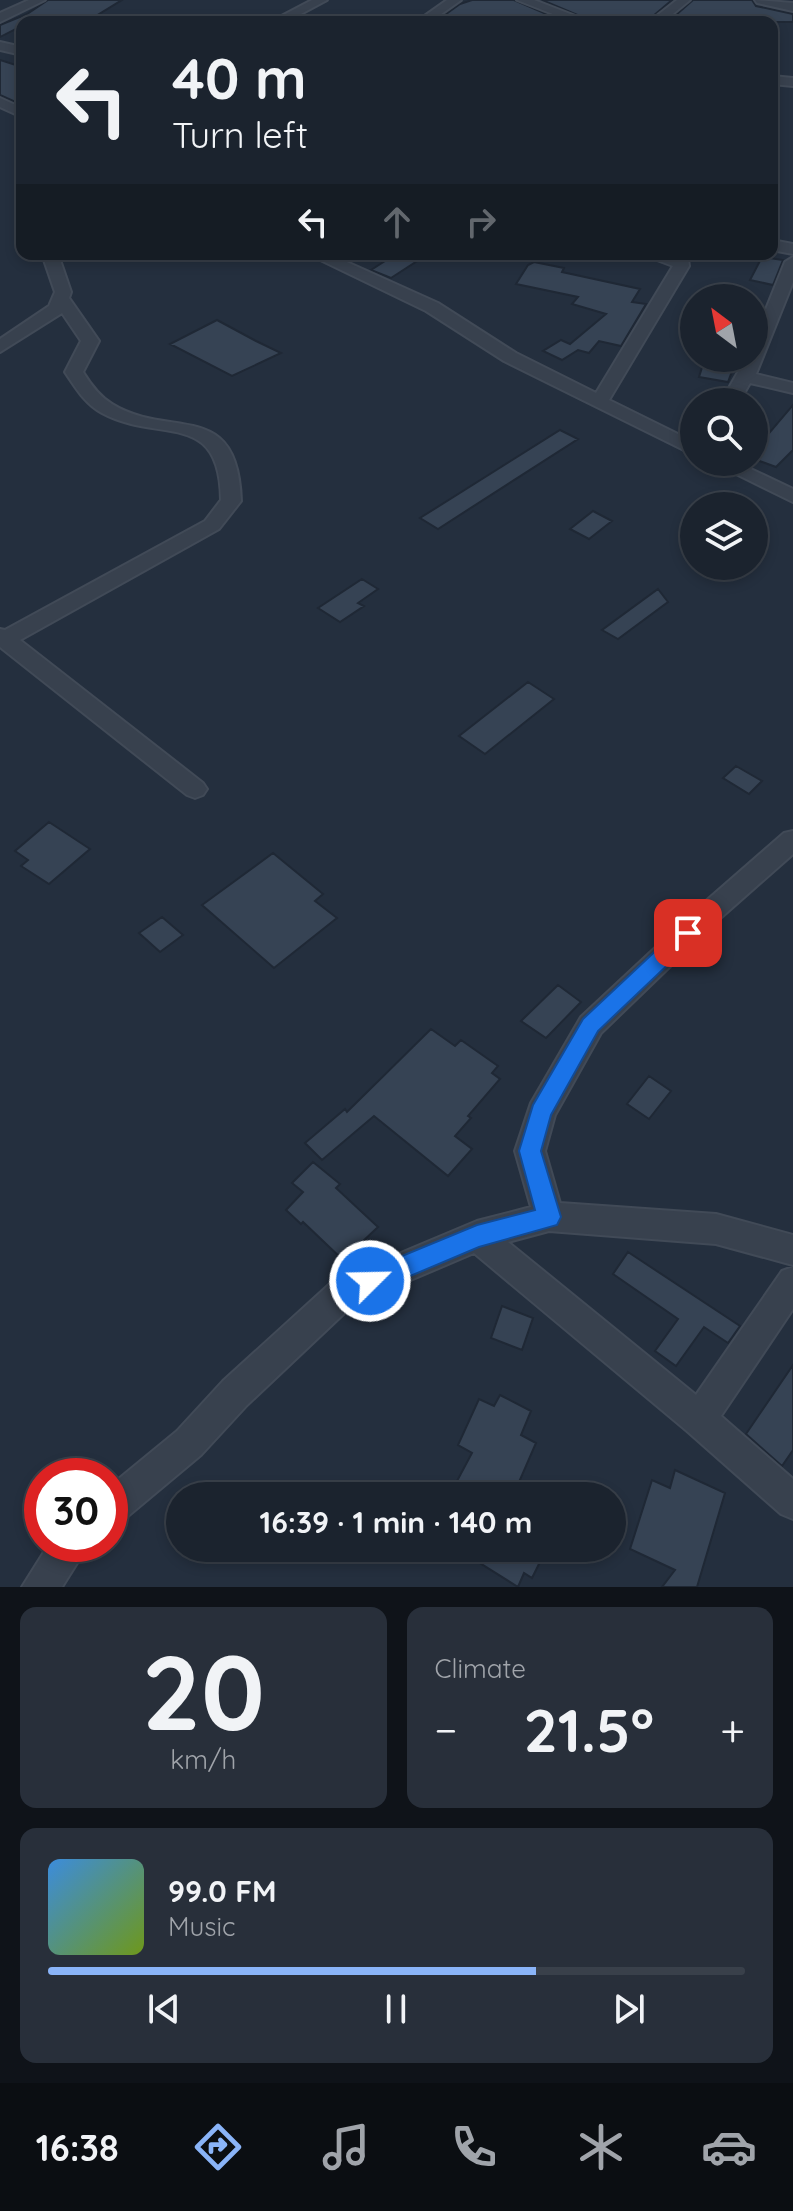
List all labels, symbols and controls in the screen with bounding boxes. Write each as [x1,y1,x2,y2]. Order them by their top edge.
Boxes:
text: 40 m [172,43,307,113]
icon: left [40,48,144,152]
text: Turn left [172,112,308,157]
icon: left [291,200,335,244]
icon: ahead [375,200,419,244]
icon: right [459,200,503,244]
north arrow [680,284,768,372]
map controls [680,284,768,580]
button: search [680,388,768,476]
button: layers [680,492,768,580]
pin [654,899,722,967]
icon: arrive [666,911,710,955]
position arrow [328,1239,412,1323]
speed limit sign: 30 [24,1458,128,1562]
text: 16:39 · 1 min · 140 m [260,1503,533,1541]
text: 20 [142,1626,265,1756]
text: Climate [435,1652,526,1685]
text: 21.5° [524,1692,654,1767]
text: − [435,1702,457,1757]
text: + [720,1702,745,1757]
text: km/h [170,1743,236,1776]
text: 99.0 FM [168,1872,277,1910]
text: Music [168,1910,236,1943]
icon: previous [142,1987,186,2031]
icon: pause [374,1987,418,2031]
icon: next [607,1987,651,2031]
icon: directions [190,2119,246,2175]
icon: music [318,2119,374,2175]
icon: phone [446,2119,502,2175]
icon: climate [573,2119,629,2175]
icon: car [701,2119,757,2175]
text: 16:38 [36,2125,119,2170]

